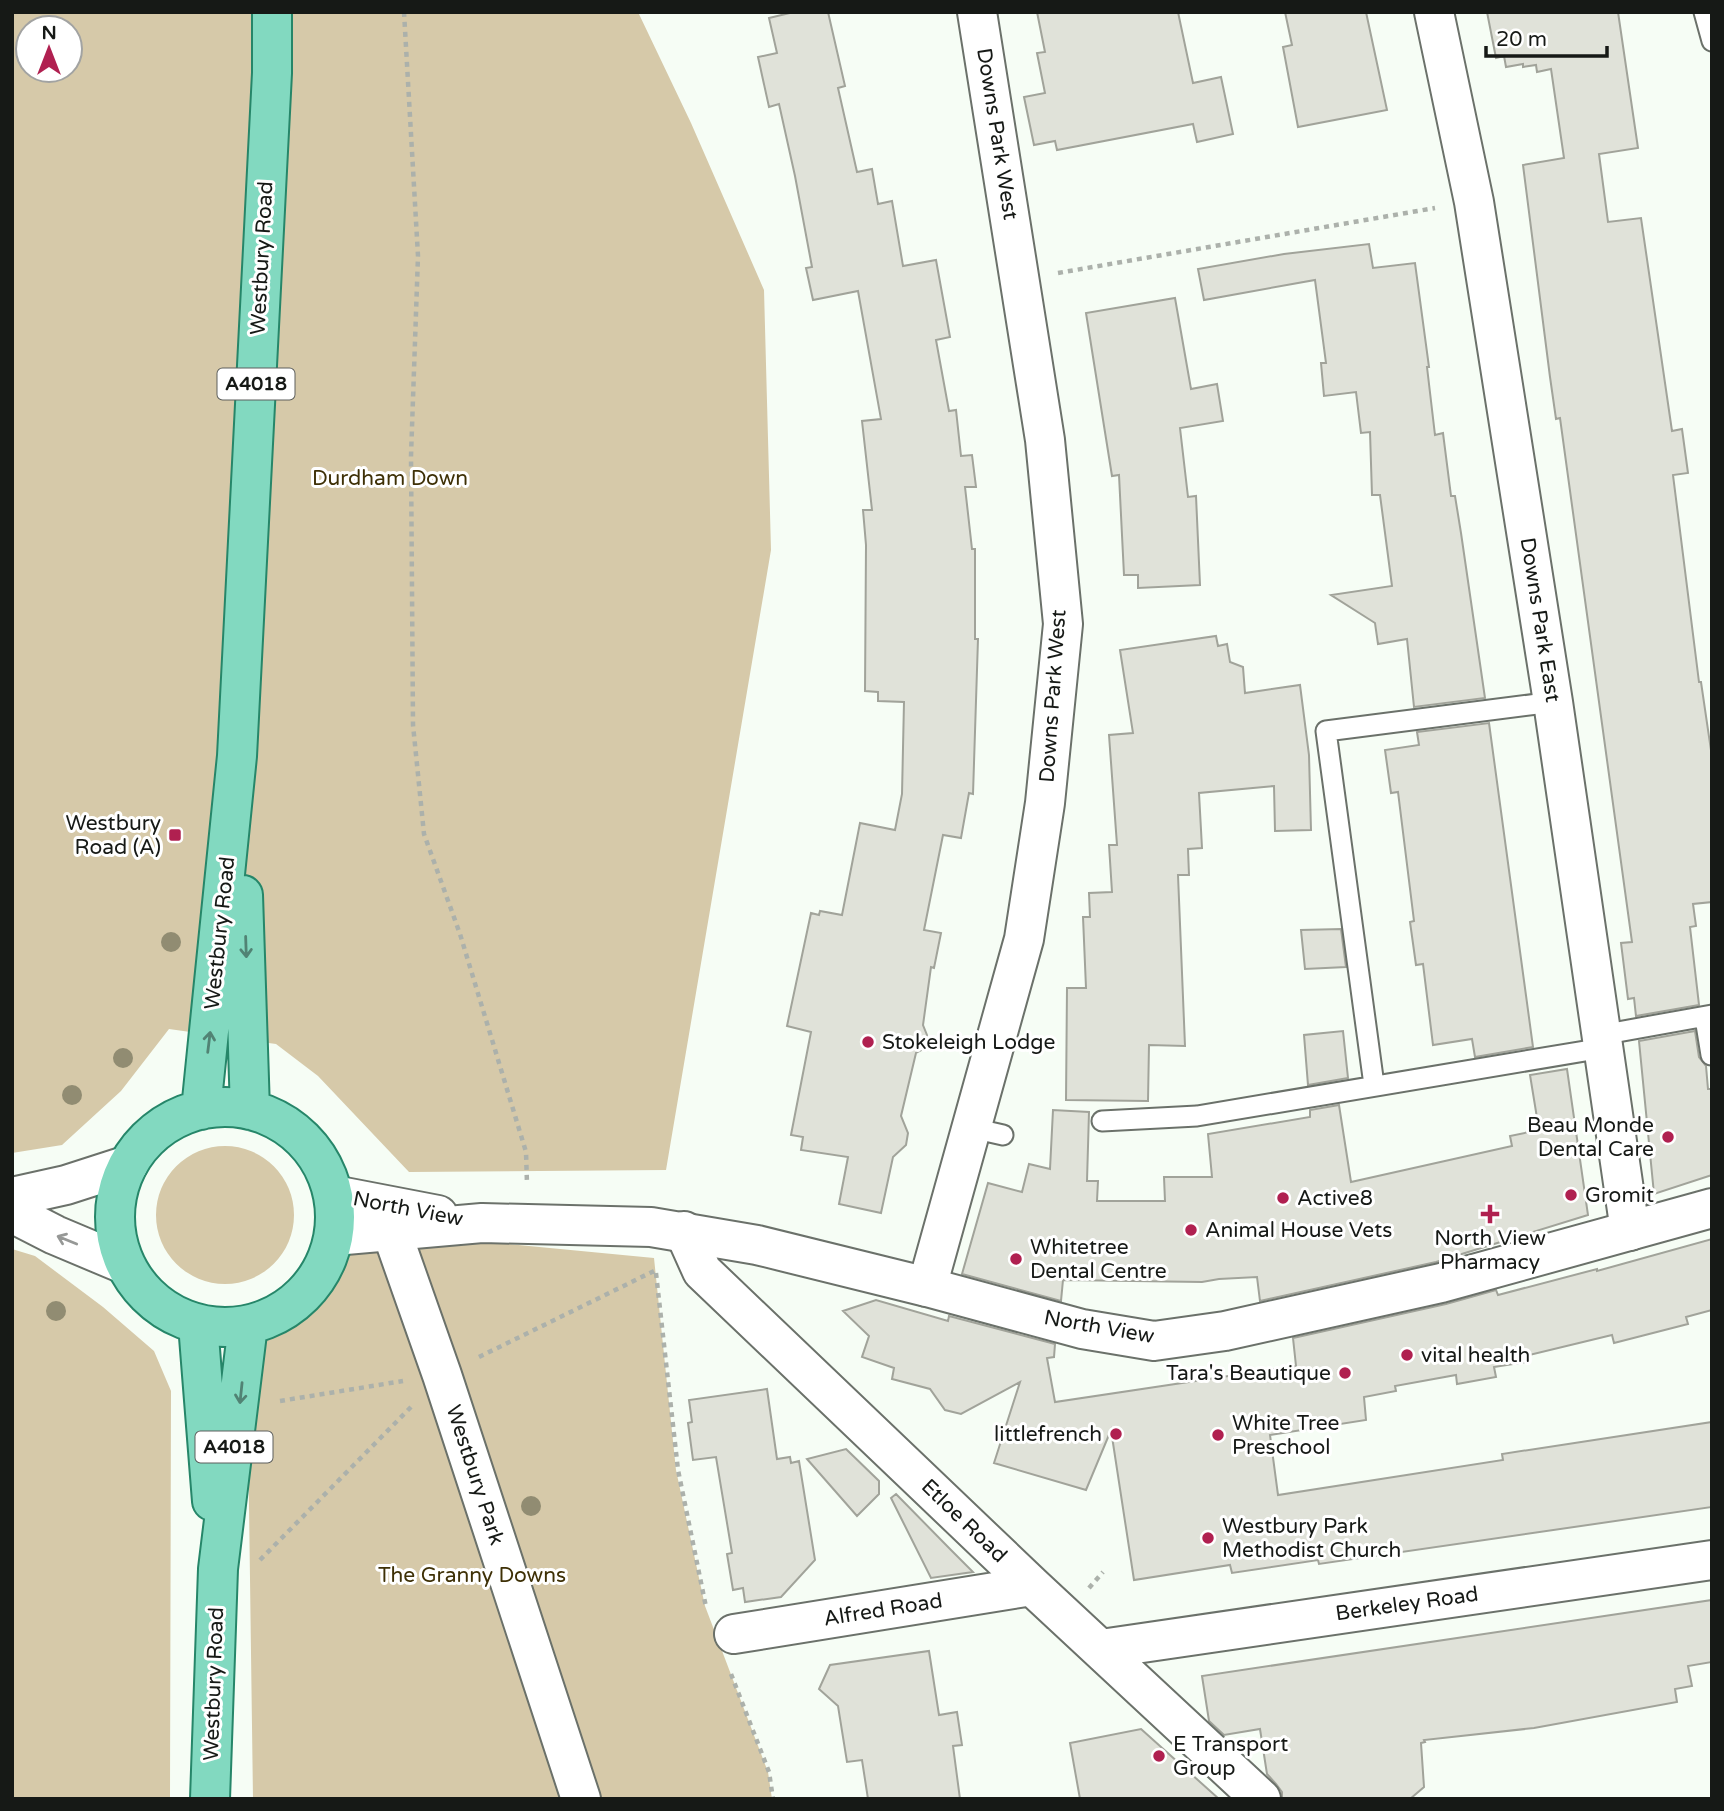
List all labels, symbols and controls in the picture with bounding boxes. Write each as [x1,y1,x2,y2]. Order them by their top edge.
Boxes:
north arrow [14,14,84,84]
scale bar [1486,14,1607,58]
text: N [41,22,57,44]
text: 20 m [1496,27,1547,52]
street label: Downs Park West [971,46,1023,222]
street label: Westbury Road [245,181,279,335]
road number: A4018 [218,368,294,400]
park label: Durdham Down [312,466,468,491]
street label: Downs Park East [1515,536,1565,704]
street label: Downs Park West [1034,609,1072,783]
place label: Westbury Road (A) [65,811,161,860]
marker: Westbury Road (A) [167,827,183,843]
street label: Westbury Road [200,855,240,1011]
one-way arrow [239,935,252,958]
place label: Stokeleigh Lodge [882,1030,1055,1055]
one-way arrow [202,1031,215,1054]
marker: Stokeleigh Lodge [860,1034,876,1050]
place label: Beau Monde Dental Care [1527,1113,1654,1162]
marker: Beau Monde Dental Care [1660,1129,1676,1145]
place label: Gromit [1585,1183,1654,1208]
street label: North View [351,1186,466,1232]
place label: Active8 [1297,1186,1373,1211]
marker: Gromit [1563,1187,1579,1203]
marker: Active8 [1275,1190,1291,1206]
marker: North View Pharmacy [1482,1206,1498,1222]
place label: Animal House Vets [1205,1218,1392,1243]
marker: Animal House Vets [1183,1222,1199,1238]
place label: North View Pharmacy [1434,1226,1546,1275]
one-way arrow [57,1233,79,1246]
place label: Whitetree Dental Centre [1030,1235,1167,1284]
marker: Whitetree Dental Centre [1008,1251,1024,1267]
street label: North View [1042,1305,1157,1349]
place label: vital health [1421,1343,1530,1368]
marker: vital health [1399,1347,1415,1363]
place label: Tara's Beautique [1166,1361,1331,1386]
marker: Tara's Beautique [1337,1365,1353,1381]
one-way arrow [234,1381,247,1404]
street label: Westbury Park [441,1402,509,1548]
place label: White Tree Preschool [1232,1411,1340,1460]
place label: littlefrench [994,1422,1102,1447]
marker: littlefrench [1108,1426,1124,1442]
marker: White Tree Preschool [1210,1427,1226,1443]
road number: A4018 [196,1432,272,1462]
street label: Etloe Road [916,1474,1012,1568]
place label: Westbury Park Methodist Church [1222,1514,1401,1563]
marker: Westbury Park Methodist Church [1200,1530,1216,1546]
park label: The Granny Downs [378,1563,566,1588]
street label: Berkeley Road [1334,1582,1480,1626]
street label: Alfred Road [822,1588,944,1632]
street label: Westbury Road [199,1607,229,1761]
place label: E Transport Group [1173,1732,1288,1781]
marker: E Transport Group [1151,1748,1167,1764]

